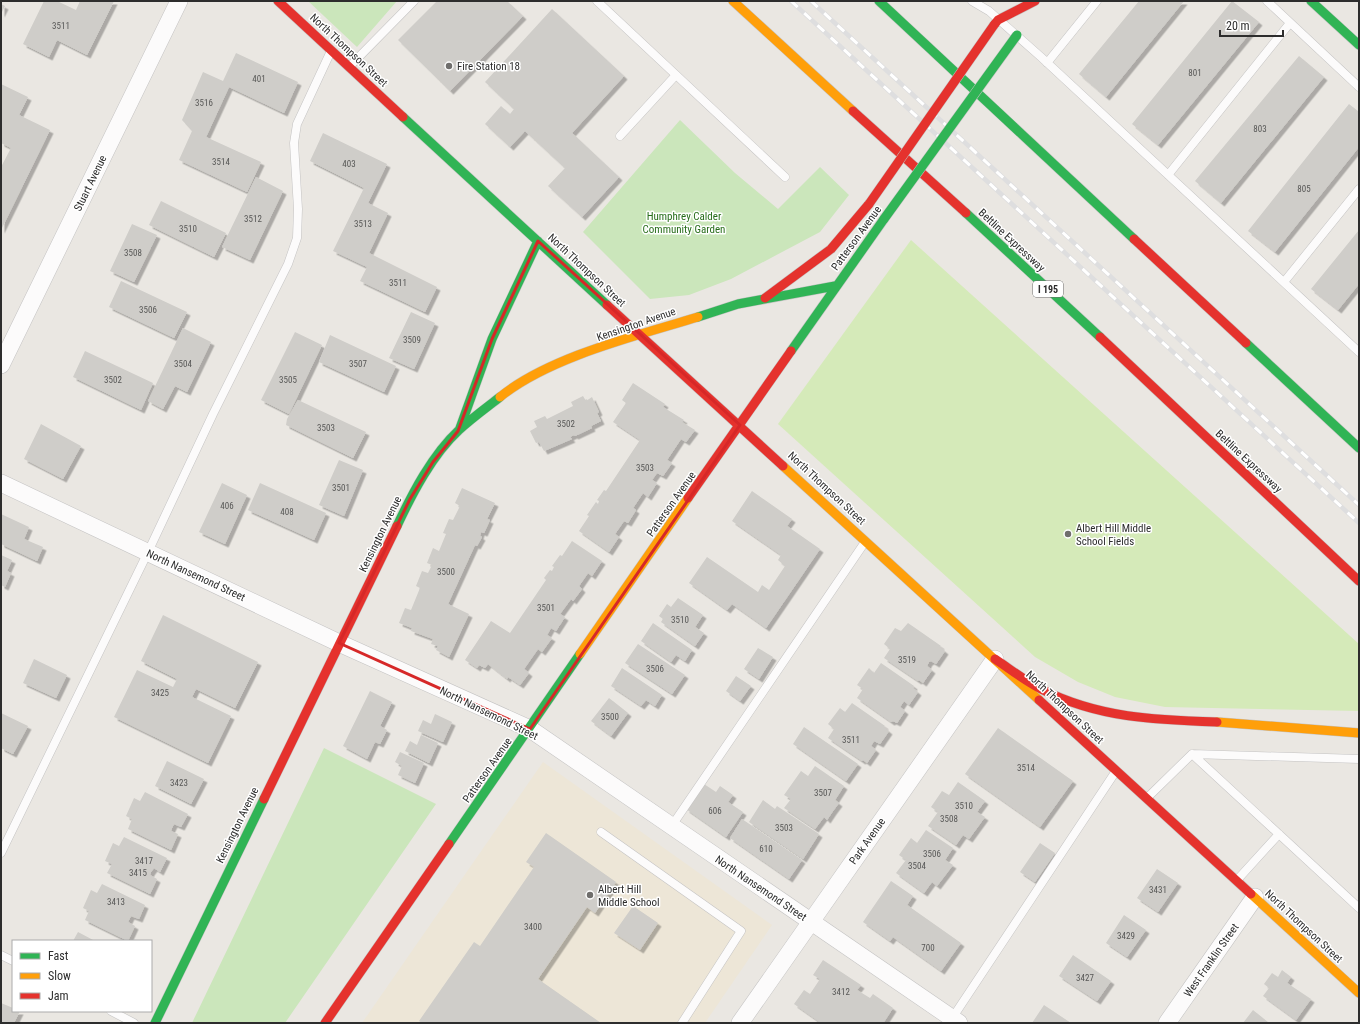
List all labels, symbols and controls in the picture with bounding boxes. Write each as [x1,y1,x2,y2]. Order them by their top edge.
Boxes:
street label: North Thompson Street [307,11,390,90]
scale bar [1220,12,1283,38]
text: 20 m [1226,19,1250,33]
house number: 3511 [52,21,70,31]
place label: Fire Station 18 [457,60,520,73]
marker: Fire Station 18 [444,61,454,71]
house number: 801 [1188,68,1202,78]
house number: 401 [252,74,266,84]
house number: 3516 [195,98,213,108]
house number: 803 [1253,124,1267,134]
street label: Stuart Avenue [71,153,110,213]
house number: 3514 [212,157,230,167]
house number: 403 [342,159,356,169]
house number: 805 [1297,184,1311,194]
street label: Patterson Avenue [829,204,884,273]
street label: Beltline Expressway [976,206,1048,275]
park label: Humphrey Calder Community Garden [643,210,725,236]
house number: 3512 [244,214,262,224]
house number: 3513 [354,219,372,229]
house number: 3510 [179,224,197,234]
street label: North Thompson Street [545,231,628,310]
house number: 3508 [124,248,142,258]
house number: 3511 [389,278,407,288]
road number: I 195 [1033,281,1063,297]
house number: 3506 [139,305,157,315]
street label: Kensington Avenue [595,305,677,344]
house number: 3509 [403,335,421,345]
house number: 3504 [174,359,192,369]
house number: 3507 [349,359,367,369]
house number: 3502 [104,375,122,385]
house number: 3505 [279,375,297,385]
house number: 3502 [557,419,575,429]
house number: 3503 [317,423,335,433]
street label: Beltline Expressway [1213,427,1285,496]
street label: North Thompson Street [785,449,868,528]
house number: 3503 [636,463,654,473]
street label: Patterson Avenue [644,469,699,539]
house number: 3501 [332,483,350,493]
street label: Kensington Avenue [356,494,404,574]
house number: 406 [220,501,234,511]
house number: 408 [280,507,294,517]
place label: Albert Hill Middle School Fields [1076,522,1151,548]
marker: Albert Hill Middle School Fields [1063,529,1073,539]
street label: North Nansemond Street [144,547,247,604]
house number: 3500 [437,567,455,577]
house number: 3501 [537,603,555,613]
house number: 3510 [671,615,689,625]
house number: 3519 [898,655,916,665]
house number: 3506 [646,664,664,674]
street label: North Thompson Street [1023,668,1106,747]
street label: North Nansemond Street [438,684,540,743]
house number: 3425 [151,688,169,698]
house number: 3500 [601,712,619,722]
street label: Patterson Avenue [460,735,515,805]
house number: 3511 [842,735,860,745]
house number: 3514 [1017,763,1035,773]
house number: 3423 [170,778,188,788]
street label: Kensington Avenue [213,785,261,865]
house number: 3507 [814,788,832,798]
house number: 3510 [955,801,973,811]
house number: 606 [708,806,722,816]
house number: 3508 [940,814,958,824]
street label: Park Avenue [847,816,888,867]
house number: 3503 [775,823,793,833]
house number: 610 [759,844,773,854]
house number: 3506 [923,849,941,859]
street label: North Nansemond Street [713,853,809,924]
house number: 3417 [135,856,153,866]
house number: 3504 [908,861,926,871]
house number: 3415 [129,868,147,878]
place label: Albert Hill Middle School [598,883,660,909]
house number: 3431 [1149,885,1167,895]
street label: North Thompson Street [1262,887,1345,966]
marker: Albert Hill Middle School [585,890,595,900]
house number: 3413 [107,897,125,907]
street label: West Franklin Street [1181,921,1242,1000]
house number: 3400 [524,922,542,932]
house number: 3429 [1117,931,1135,941]
legend [12,940,152,1012]
house number: 700 [921,943,935,953]
text: Fast [48,949,69,963]
text: Slow [48,969,71,983]
house number: 3427 [1076,973,1094,983]
house number: 3412 [832,987,850,997]
text: Jam [48,989,69,1003]

